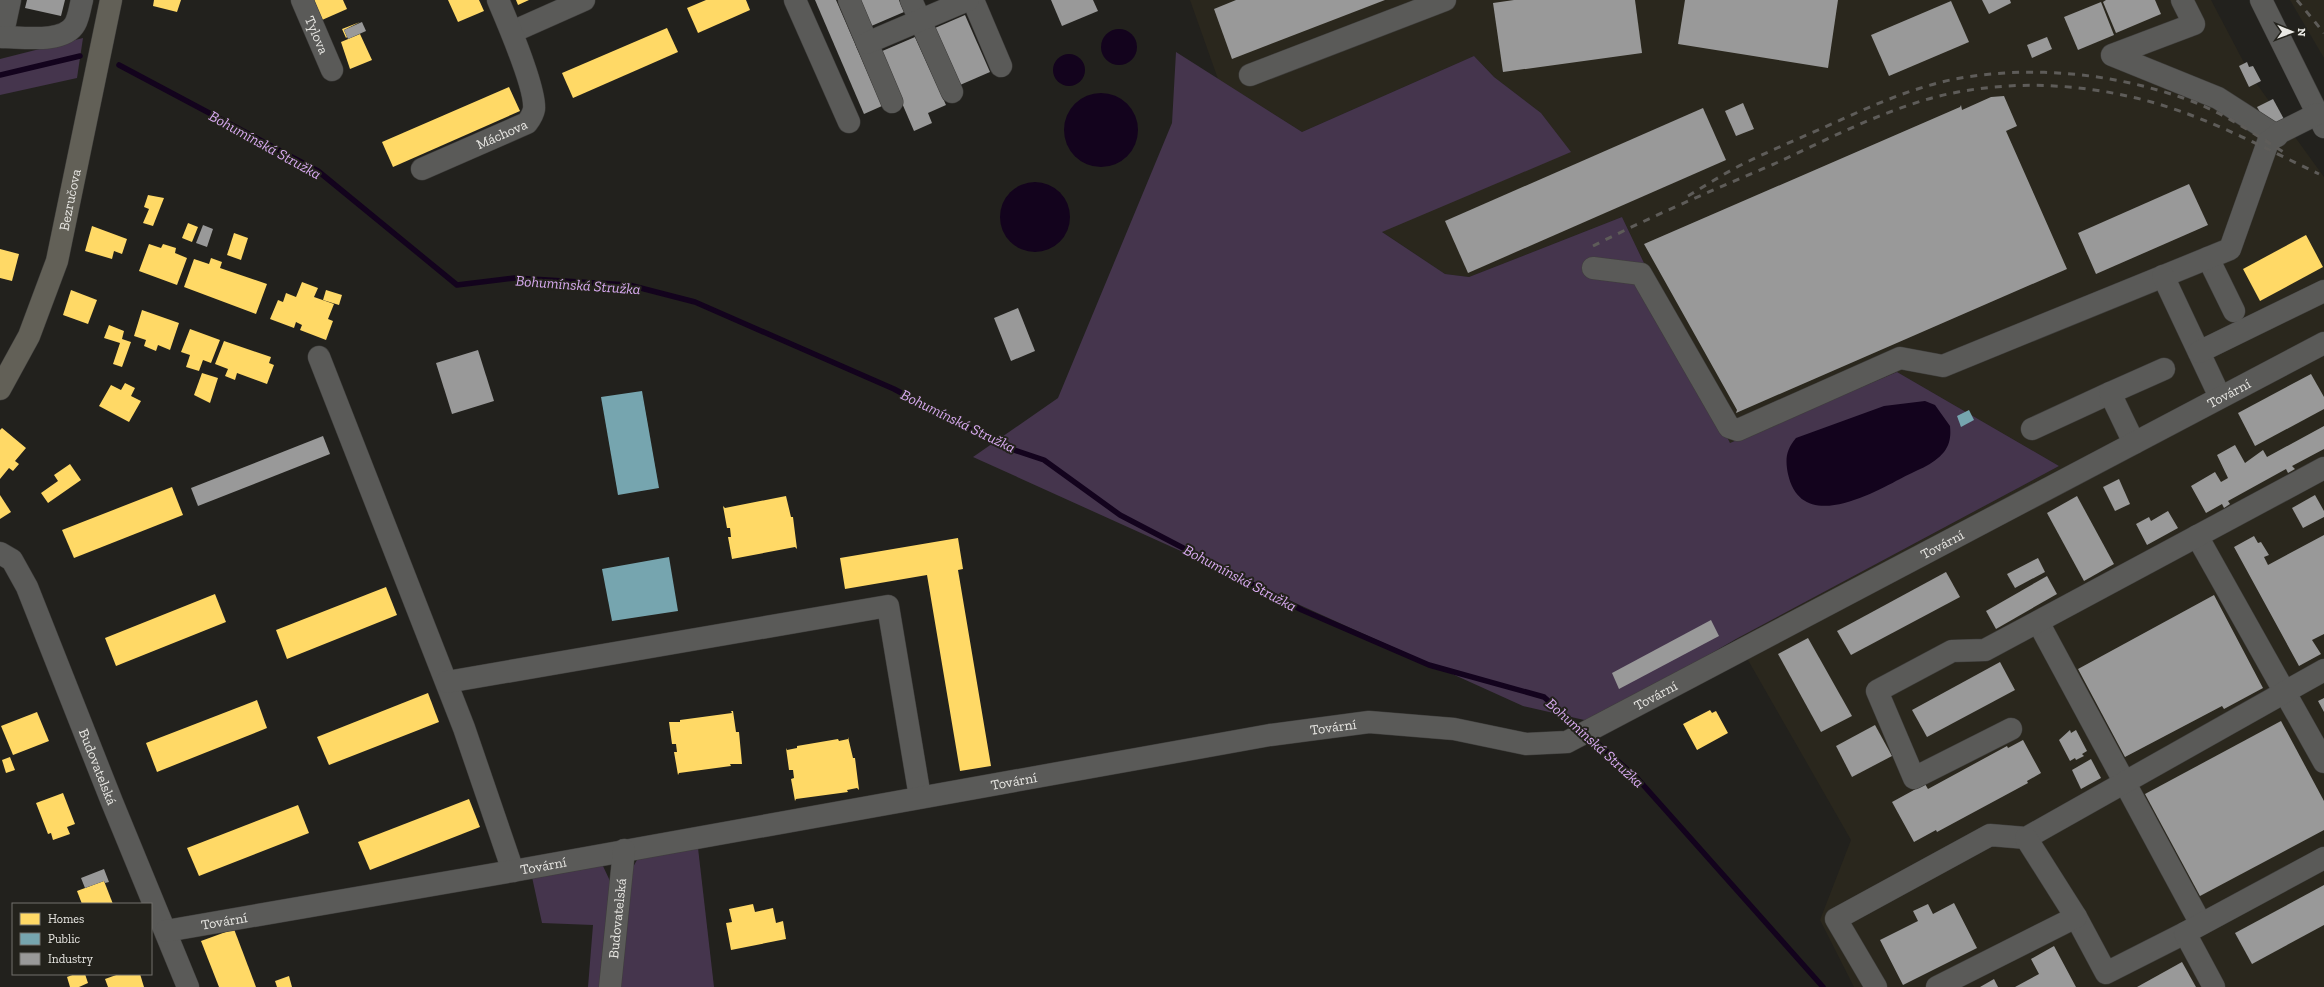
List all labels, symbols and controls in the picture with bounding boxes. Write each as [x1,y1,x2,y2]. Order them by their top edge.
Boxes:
north arrow [2272,12,2312,52]
street label: Tylova [301,13,332,57]
text: N [2295,28,2308,37]
water label: Bohumínská Stružka [206,107,324,183]
street label: Máchova [474,116,530,153]
street label: Bezručova [55,167,85,232]
water label: Bohumínská Stružka [515,272,641,298]
street label: Tovární [2204,375,2254,412]
water label: Bohumínská Stružka [898,385,1018,457]
street label: Tovární [1918,526,1967,563]
water label: Bohumínská Stružka [1180,541,1300,615]
street label: Tovární [1631,677,1680,714]
water label: Bohumínská Stružka [1542,694,1648,792]
street label: Tovární [1309,716,1357,739]
street label: Budovatelská [75,726,120,808]
street label: Tovární [990,769,1038,794]
street label: Tovární [519,854,568,879]
street label: Budovatelská [605,877,630,959]
legend [12,903,152,975]
street label: Tovární [200,909,249,934]
text: Homes [48,912,84,926]
text: Public [48,932,81,946]
text: Industry [48,952,94,966]

